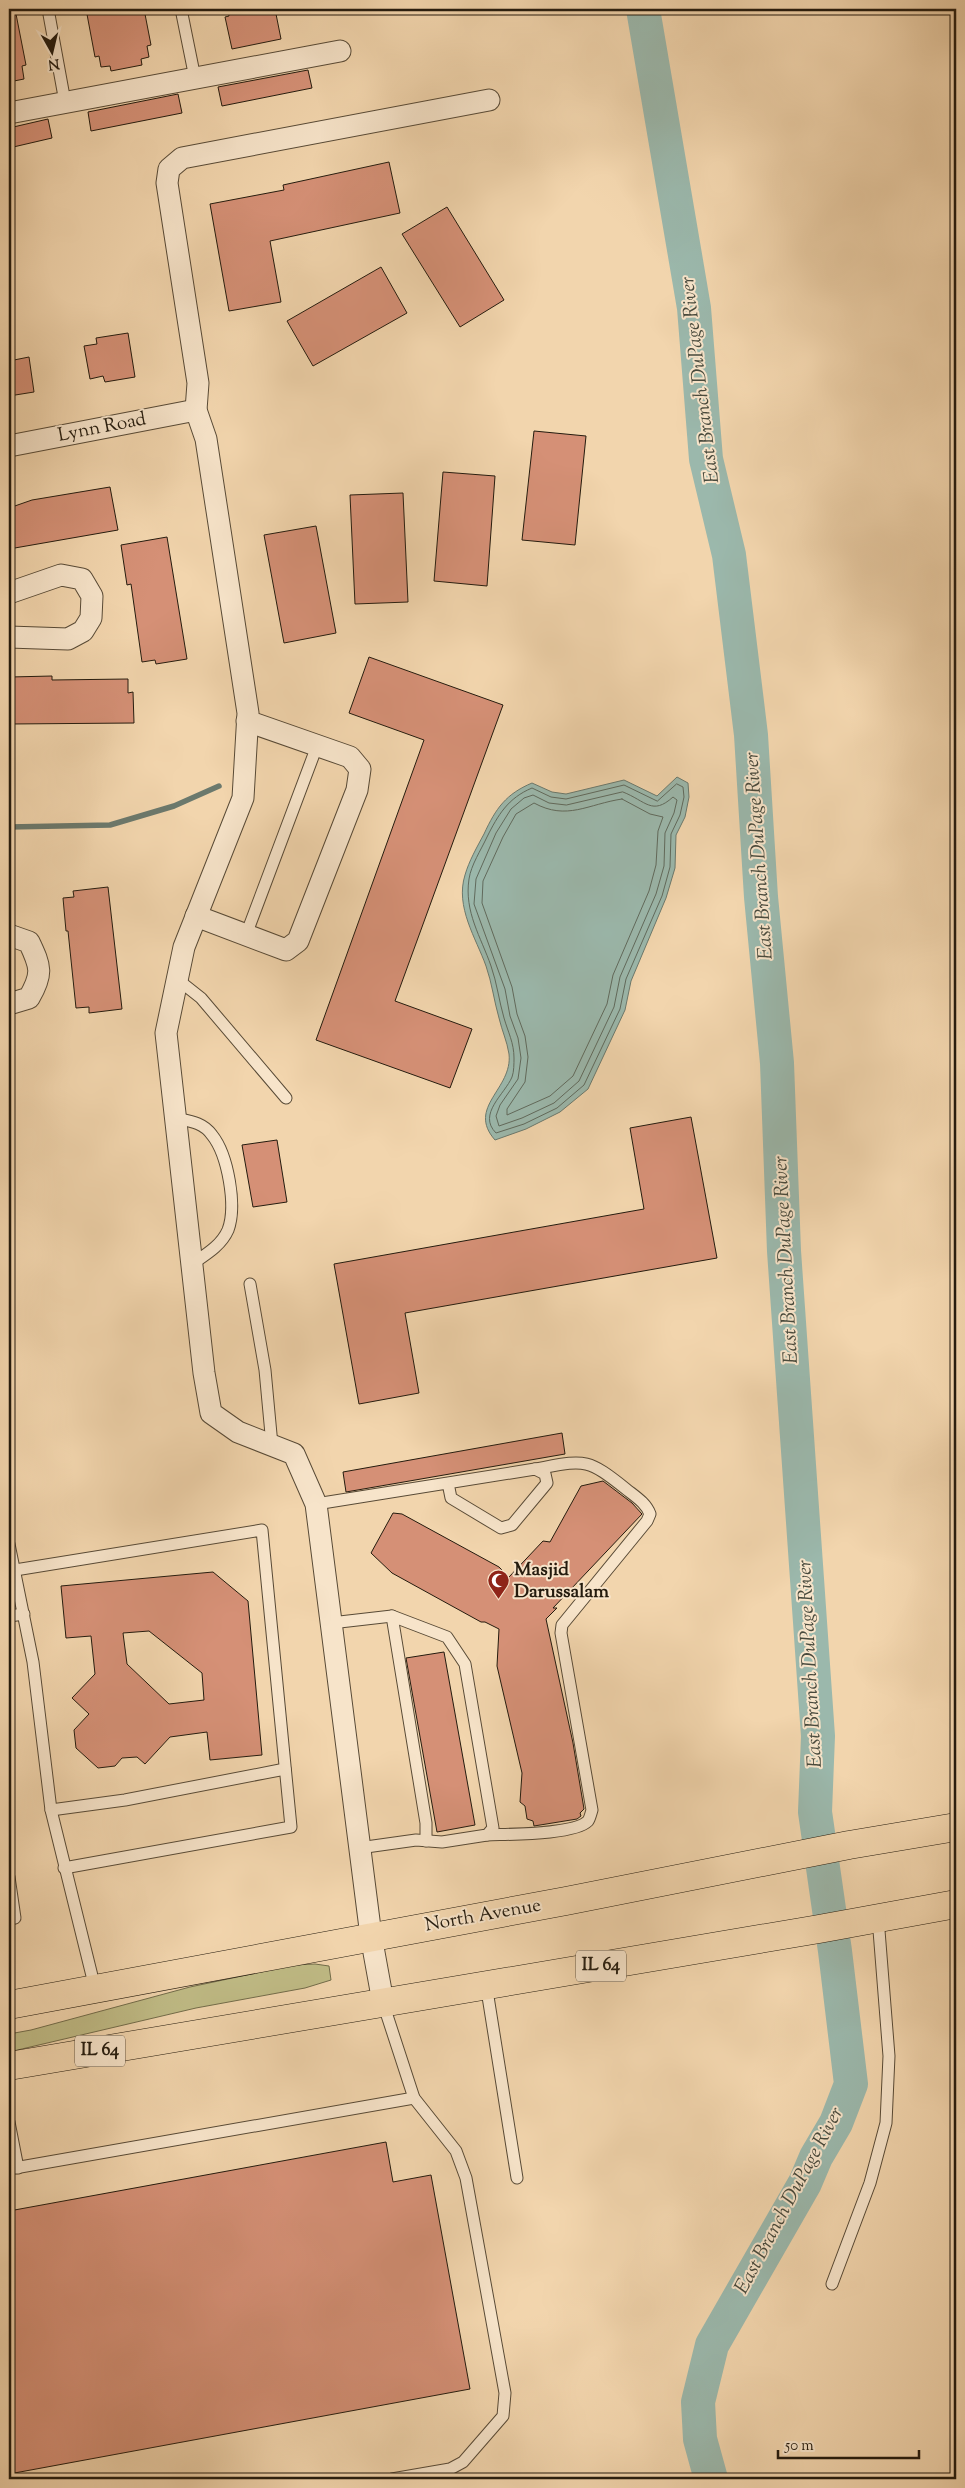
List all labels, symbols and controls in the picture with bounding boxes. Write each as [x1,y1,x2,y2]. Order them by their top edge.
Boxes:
north arrow [28,28,78,78]
text: N [47,52,60,74]
water label: East Branch DuPage River [674,275,728,485]
street label: Lynn Road [55,406,149,450]
water label: East Branch DuPage River [738,751,782,961]
water label: East Branch DuPage River [767,1155,807,1365]
place label: Masjid Darussalam [514,1557,609,1606]
water label: East Branch DuPage River [791,1559,831,1769]
mosque icon: Masjid Darussalam [486,1569,510,1600]
street label: North Avenue [423,1892,543,1940]
road number: IL 64 [576,1950,626,1982]
road number: IL 64 [75,2035,125,2066]
water label: East Branch DuPage River [728,2102,852,2300]
scale bar [778,2428,919,2460]
text: 50 m [784,2436,814,2457]

